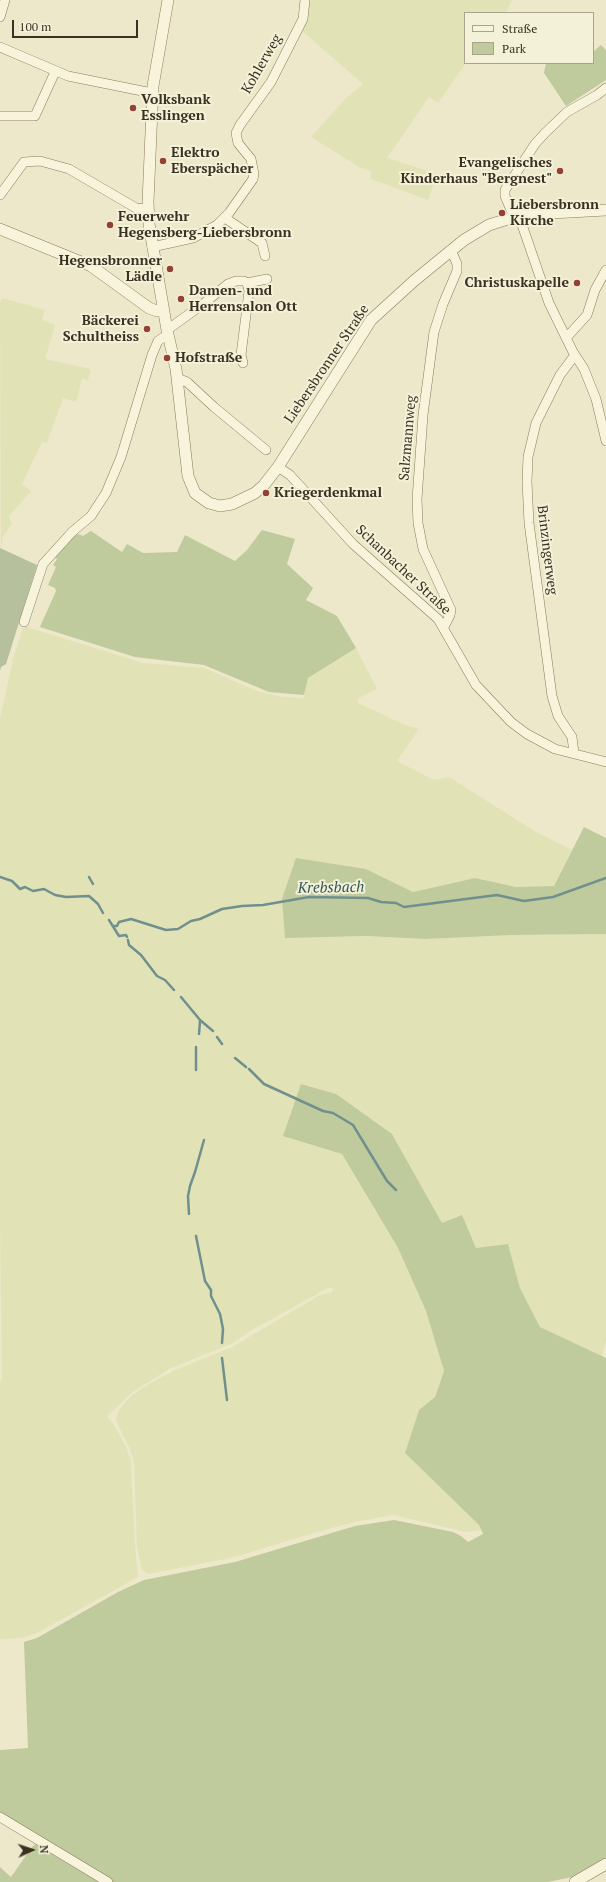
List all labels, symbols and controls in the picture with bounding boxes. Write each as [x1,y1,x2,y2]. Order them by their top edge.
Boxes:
scale bar [14,12,140,38]
legend [464,12,594,64]
text: 100 m [19,19,51,34]
text: Straße [502,21,537,36]
street label: Kohlerweg [238,31,286,97]
text: Park [502,41,526,56]
place label: Volksbank Esslingen [141,92,211,124]
marker: Volksbank Esslingen [128,103,138,113]
place label: Elektro Eberspächer [171,145,253,178]
place label: Evangelisches Kinderhaus "Bergnest" [400,155,552,188]
marker: Elektro Eberspächer [158,156,168,166]
marker: Evangelisches Kinderhaus "Bergnest" [555,166,565,176]
place label: Liebersbronn Kirche [510,197,599,230]
marker: Liebersbronn Kirche [497,208,507,218]
place label: Feuerwehr Hegensberg-Liebersbronn [118,209,292,242]
marker: Feuerwehr Hegensberg-Liebersbronn [105,220,115,230]
place label: Hegensbronner Lädle [59,253,162,286]
marker: Hegensbronner Lädle [165,264,175,274]
place label: Christuskapelle [464,275,569,291]
marker: Christuskapelle [572,278,582,288]
place label: Damen- und Herrensalon Ott [189,283,297,316]
marker: Damen- und Herrensalon Ott [176,294,186,304]
street label: Liebersbronner Straße [281,302,373,426]
place label: Bäckerei Schultheiss [63,313,139,346]
marker: Bäckerei Schultheiss [142,324,152,334]
place label: Hofstraße [175,350,242,366]
marker: Hofstraße [162,353,172,363]
street label: Salzmannweg [396,395,420,481]
place label: Kriegerdenkmal [274,485,382,501]
marker: Kriegerdenkmal [261,488,271,498]
street label: Brinzingerweg [533,504,561,596]
street label: Schanbacher Straße [352,522,454,618]
water label: Krebsbach [298,878,364,898]
north arrow [12,1830,52,1870]
text: N [37,1845,51,1854]

